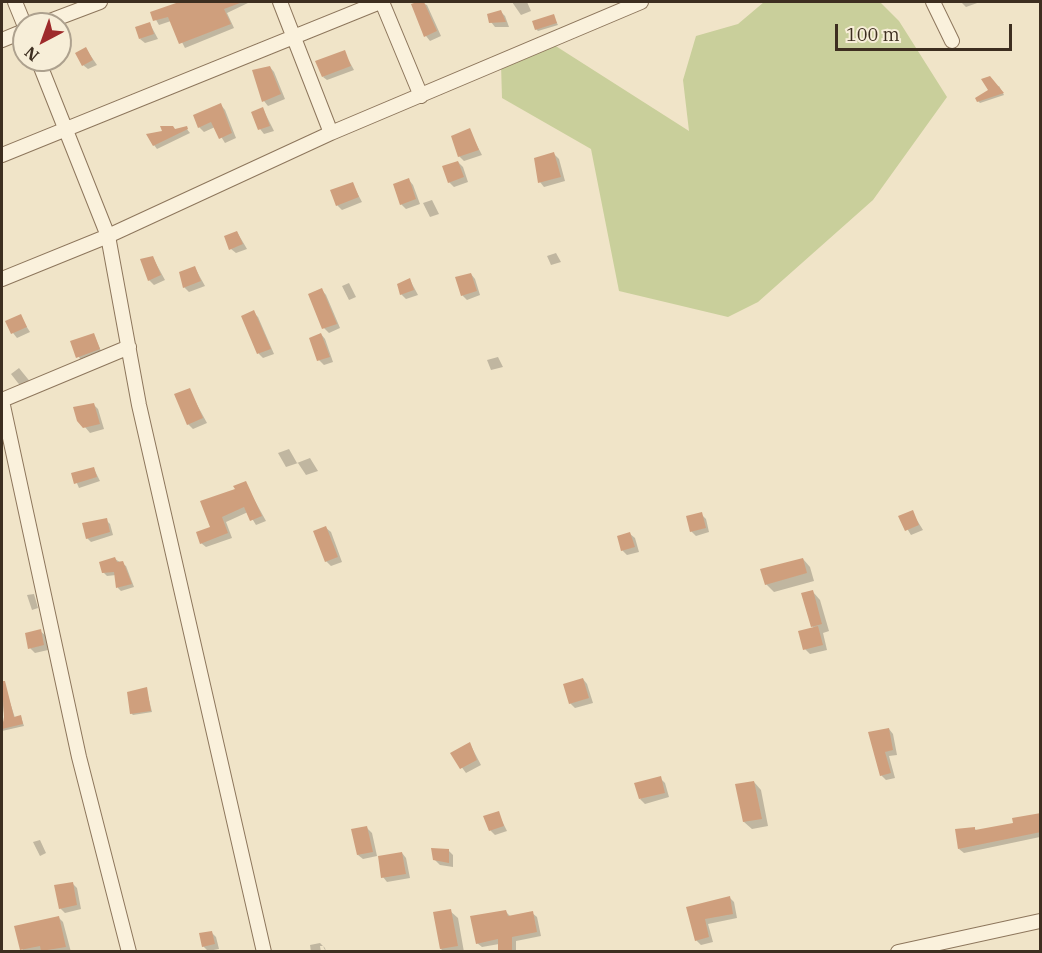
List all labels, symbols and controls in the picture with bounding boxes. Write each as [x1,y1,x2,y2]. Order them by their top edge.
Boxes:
north arrow [12,12,72,72]
scale bar [838,12,1015,50]
text: 100 m [846,23,900,46]
text: N [20,42,43,66]

